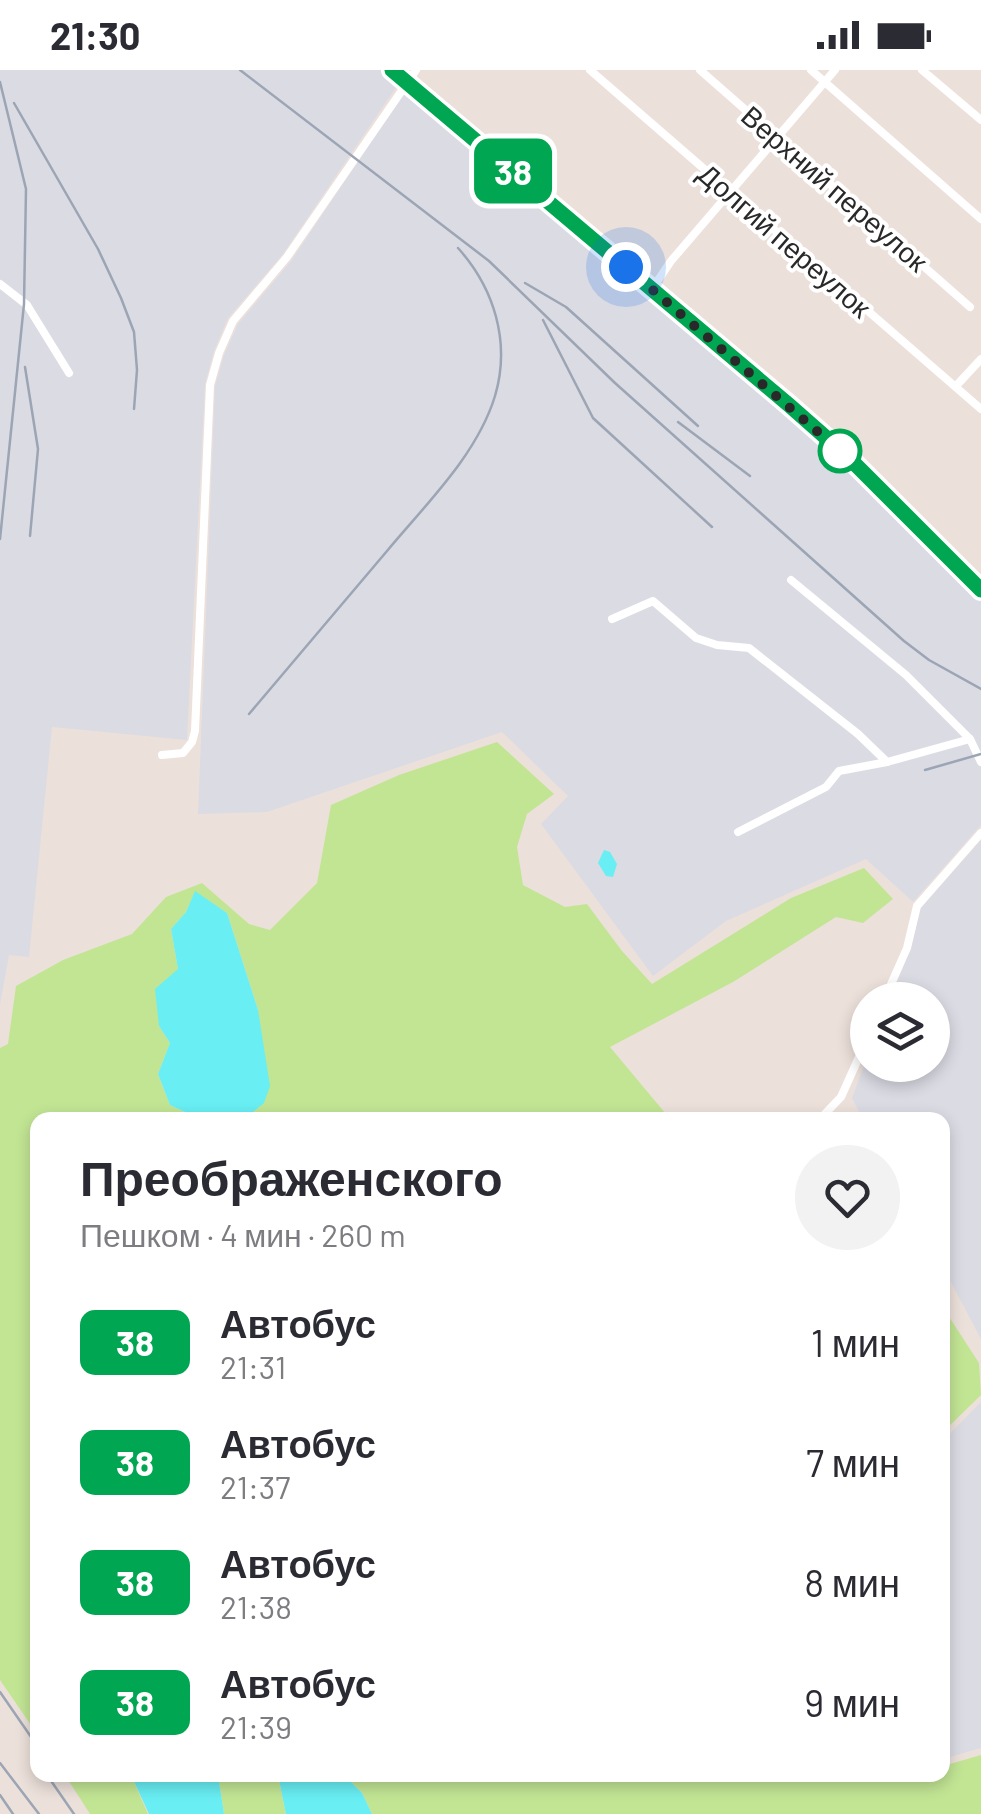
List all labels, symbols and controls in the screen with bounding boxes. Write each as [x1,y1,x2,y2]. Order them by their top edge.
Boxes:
text: 21:30 [50,12,141,58]
street label: Верхний переулок [735,98,935,278]
line badge: 38 [468,138,558,204]
text: 38 [494,150,532,192]
street label: Долгий переулок [692,156,879,325]
your location [601,242,651,292]
unlabelled marker [819,430,861,472]
map controls [850,982,950,1082]
button: layers [850,982,950,1082]
button: heart [795,1145,900,1250]
text: Преображенского [80,1148,503,1206]
text: Пешком · 4 мин · 260 m [80,1215,406,1253]
text: Автобус [220,1300,376,1346]
text: 1 мин [811,1319,900,1365]
text: 38 [116,1321,154,1363]
text: 21:31 [220,1347,286,1385]
text: Автобус [220,1420,376,1466]
text: 7 мин [806,1439,900,1485]
text: 38 [116,1441,154,1483]
text: 21:37 [220,1467,290,1505]
text: Автобус [220,1540,376,1586]
text: 8 мин [804,1559,900,1605]
text: 38 [116,1561,154,1603]
text: 21:38 [220,1587,292,1625]
text: Автобус [220,1660,376,1706]
text: 9 мин [804,1679,900,1725]
text: 38 [116,1681,154,1723]
text: 21:39 [220,1707,292,1745]

